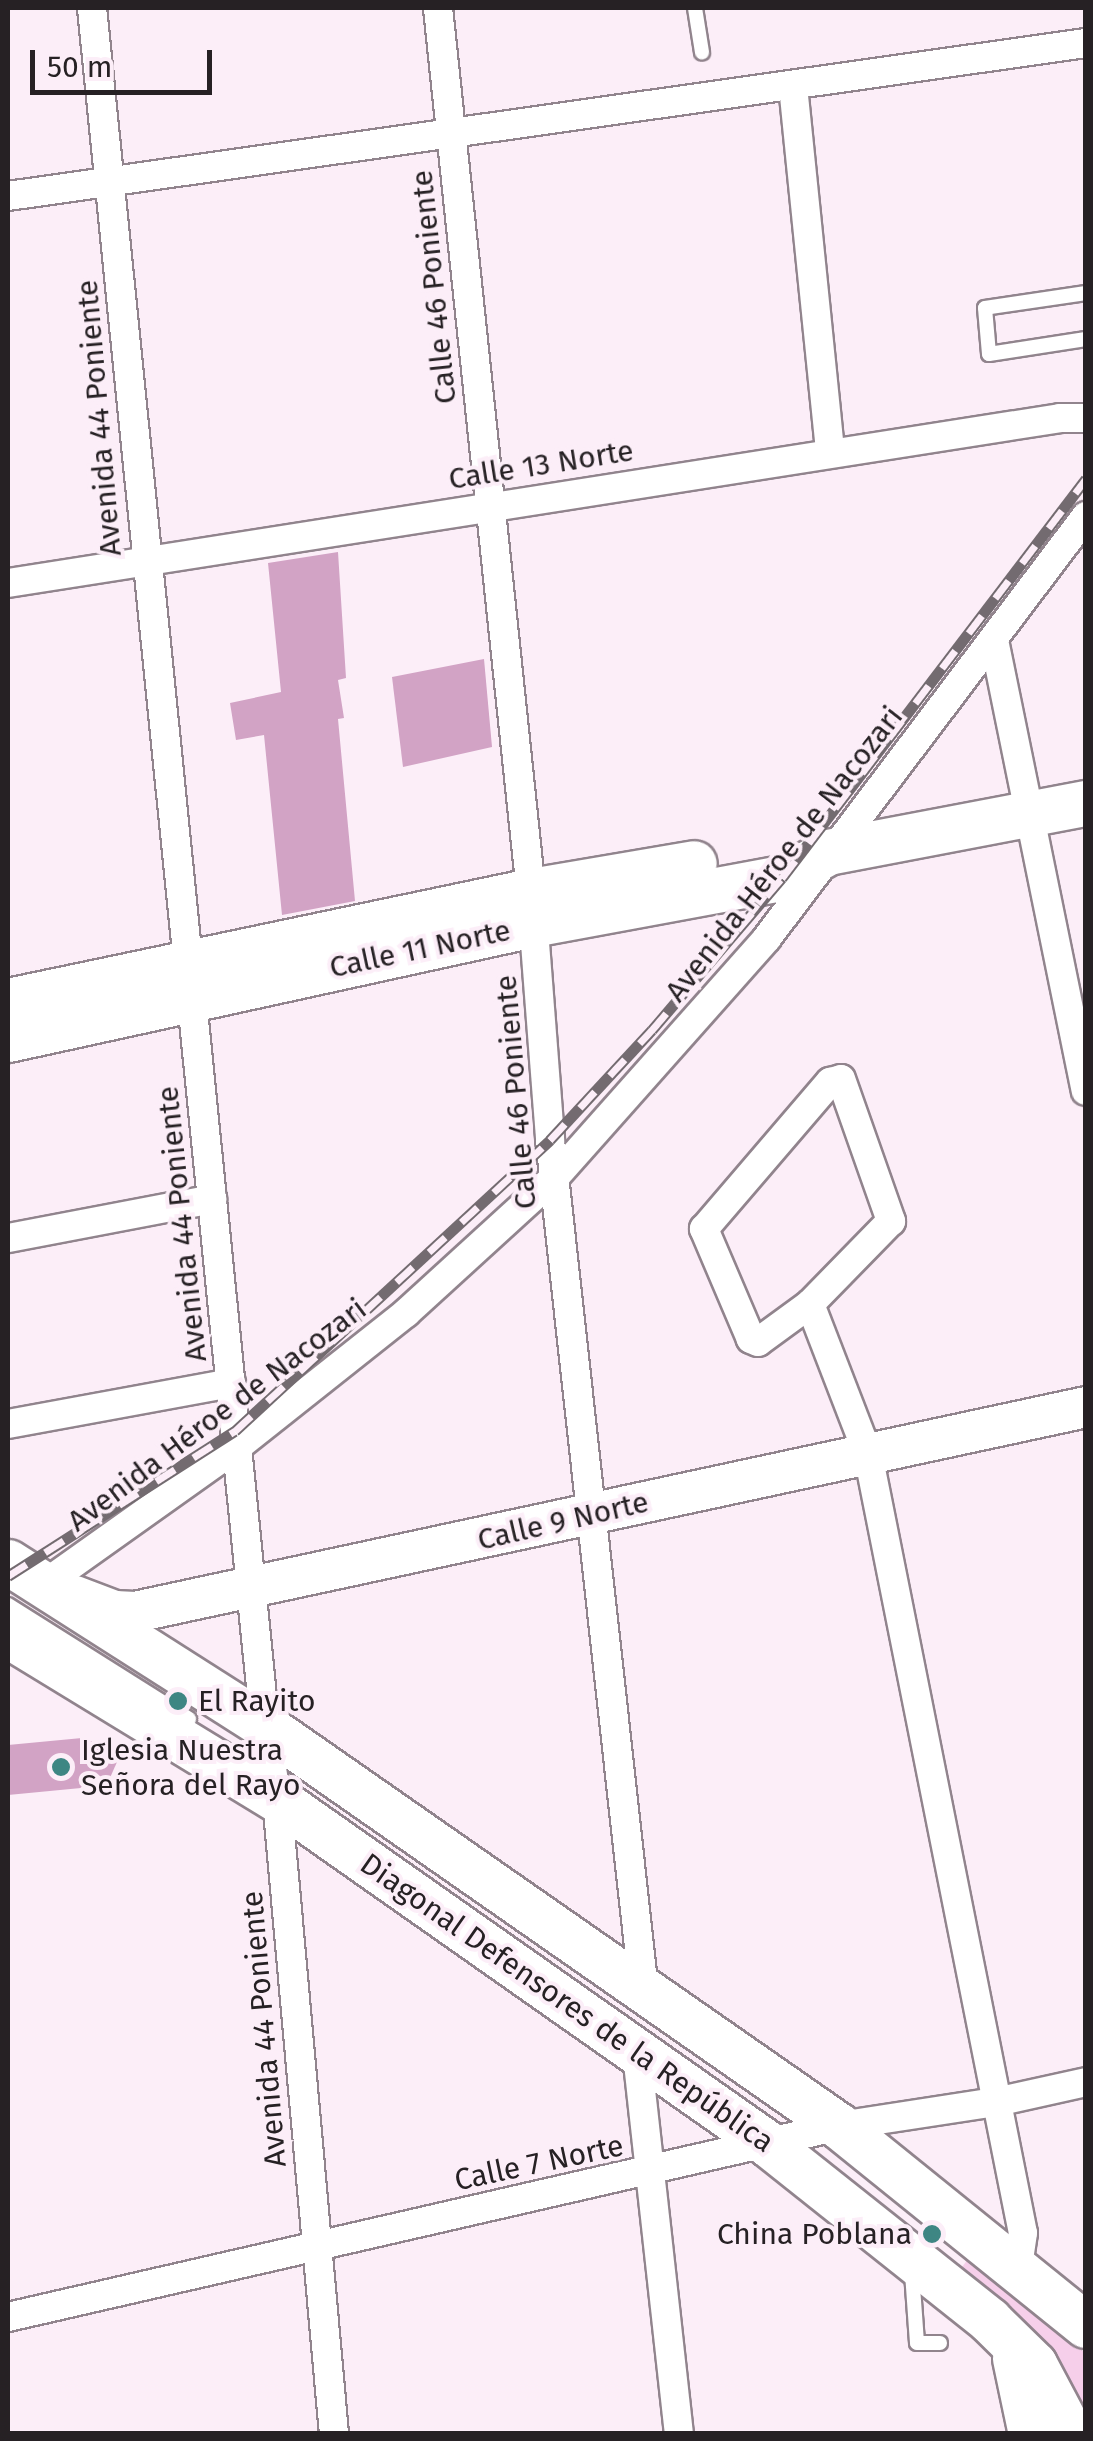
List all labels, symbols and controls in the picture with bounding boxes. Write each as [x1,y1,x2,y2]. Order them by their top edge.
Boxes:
scale bar [35,30,218,92]
text: 50 m [47,49,112,85]
street label: Calle 46 Poniente [404,168,464,406]
street label: Avenida 44 Poniente [69,278,129,558]
street label: Calle 13 Norte [446,433,636,497]
street label: Avenida Héroe de Nacozari [658,699,910,1009]
street label: Calle 11 Norte [326,912,514,986]
street label: Calle 46 Poniente [488,973,544,1211]
street label: Avenida 44 Poniente [150,1084,214,1364]
street label: Avenida Héroe de Nacozari [60,1291,374,1539]
street label: Calle 9 Norte [474,1484,652,1558]
place label: El Rayito [198,1683,315,1719]
marker: El Rayito [167,1690,189,1712]
place label: Iglesia Nuestra Señora del Rayo [81,1732,301,1802]
marker: Iglesia Nuestra Señora del Rayo [50,1756,72,1778]
street label: Diagonal Defensores de la República [353,1846,781,2160]
street label: Avenida 44 Poniente [234,1889,294,2169]
street label: Calle 7 Norte [451,2128,627,2198]
place label: China Poblana [717,2216,912,2252]
marker: China Poblana [921,2223,943,2245]

